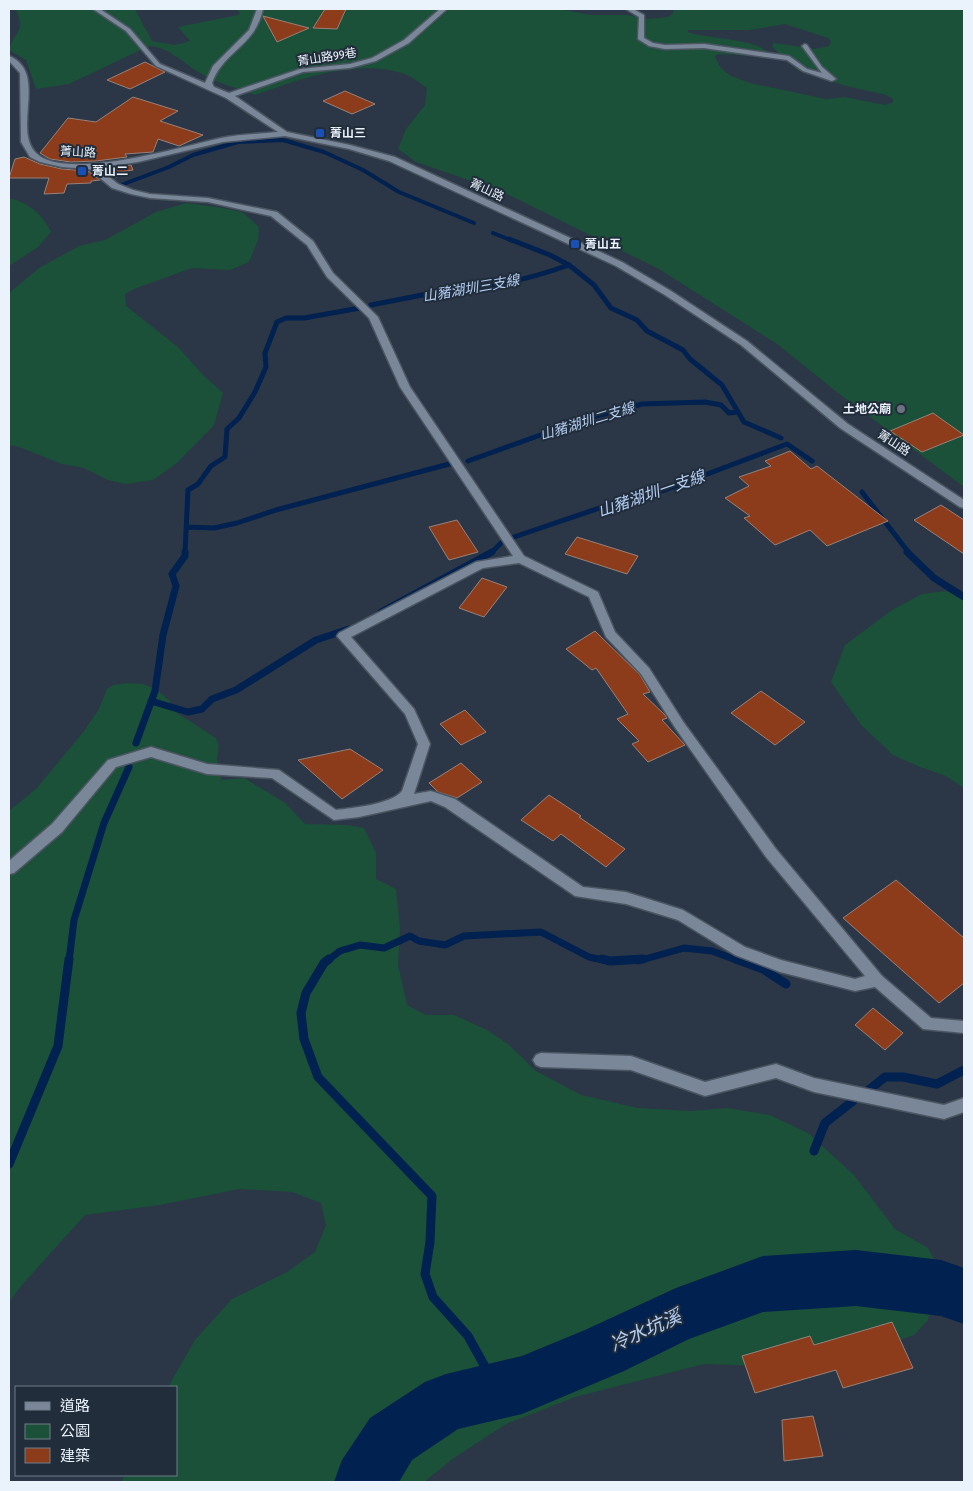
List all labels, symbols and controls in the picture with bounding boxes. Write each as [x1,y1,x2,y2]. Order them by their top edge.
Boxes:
street label: 菁山路99巷 [296,45,358,69]
place label: 菁山三 [330,126,366,140]
marker: 菁山三 [314,127,326,139]
street label: 菁山路 [60,144,96,160]
place label: 菁山二 [92,164,128,178]
marker: 菁山二 [76,165,88,177]
street label: 菁山路 [468,176,506,204]
place label: 菁山五 [585,237,621,251]
marker: 菁山五 [569,238,581,250]
water label: 山豬湖圳三支線 [421,271,523,305]
water label: 山豬湖圳二支線 [538,398,638,444]
place label: 土地公廟 [843,402,891,416]
marker: 土地公廟 [895,403,907,415]
street label: 菁山路 [875,427,913,459]
water label: 山豬湖圳一支線 [595,466,709,521]
water label: 冷水坑溪 [606,1303,687,1356]
legend [15,1386,178,1476]
text: 道路 [60,1397,90,1415]
text: 公園 [60,1422,90,1440]
text: 建築 [60,1447,90,1465]

